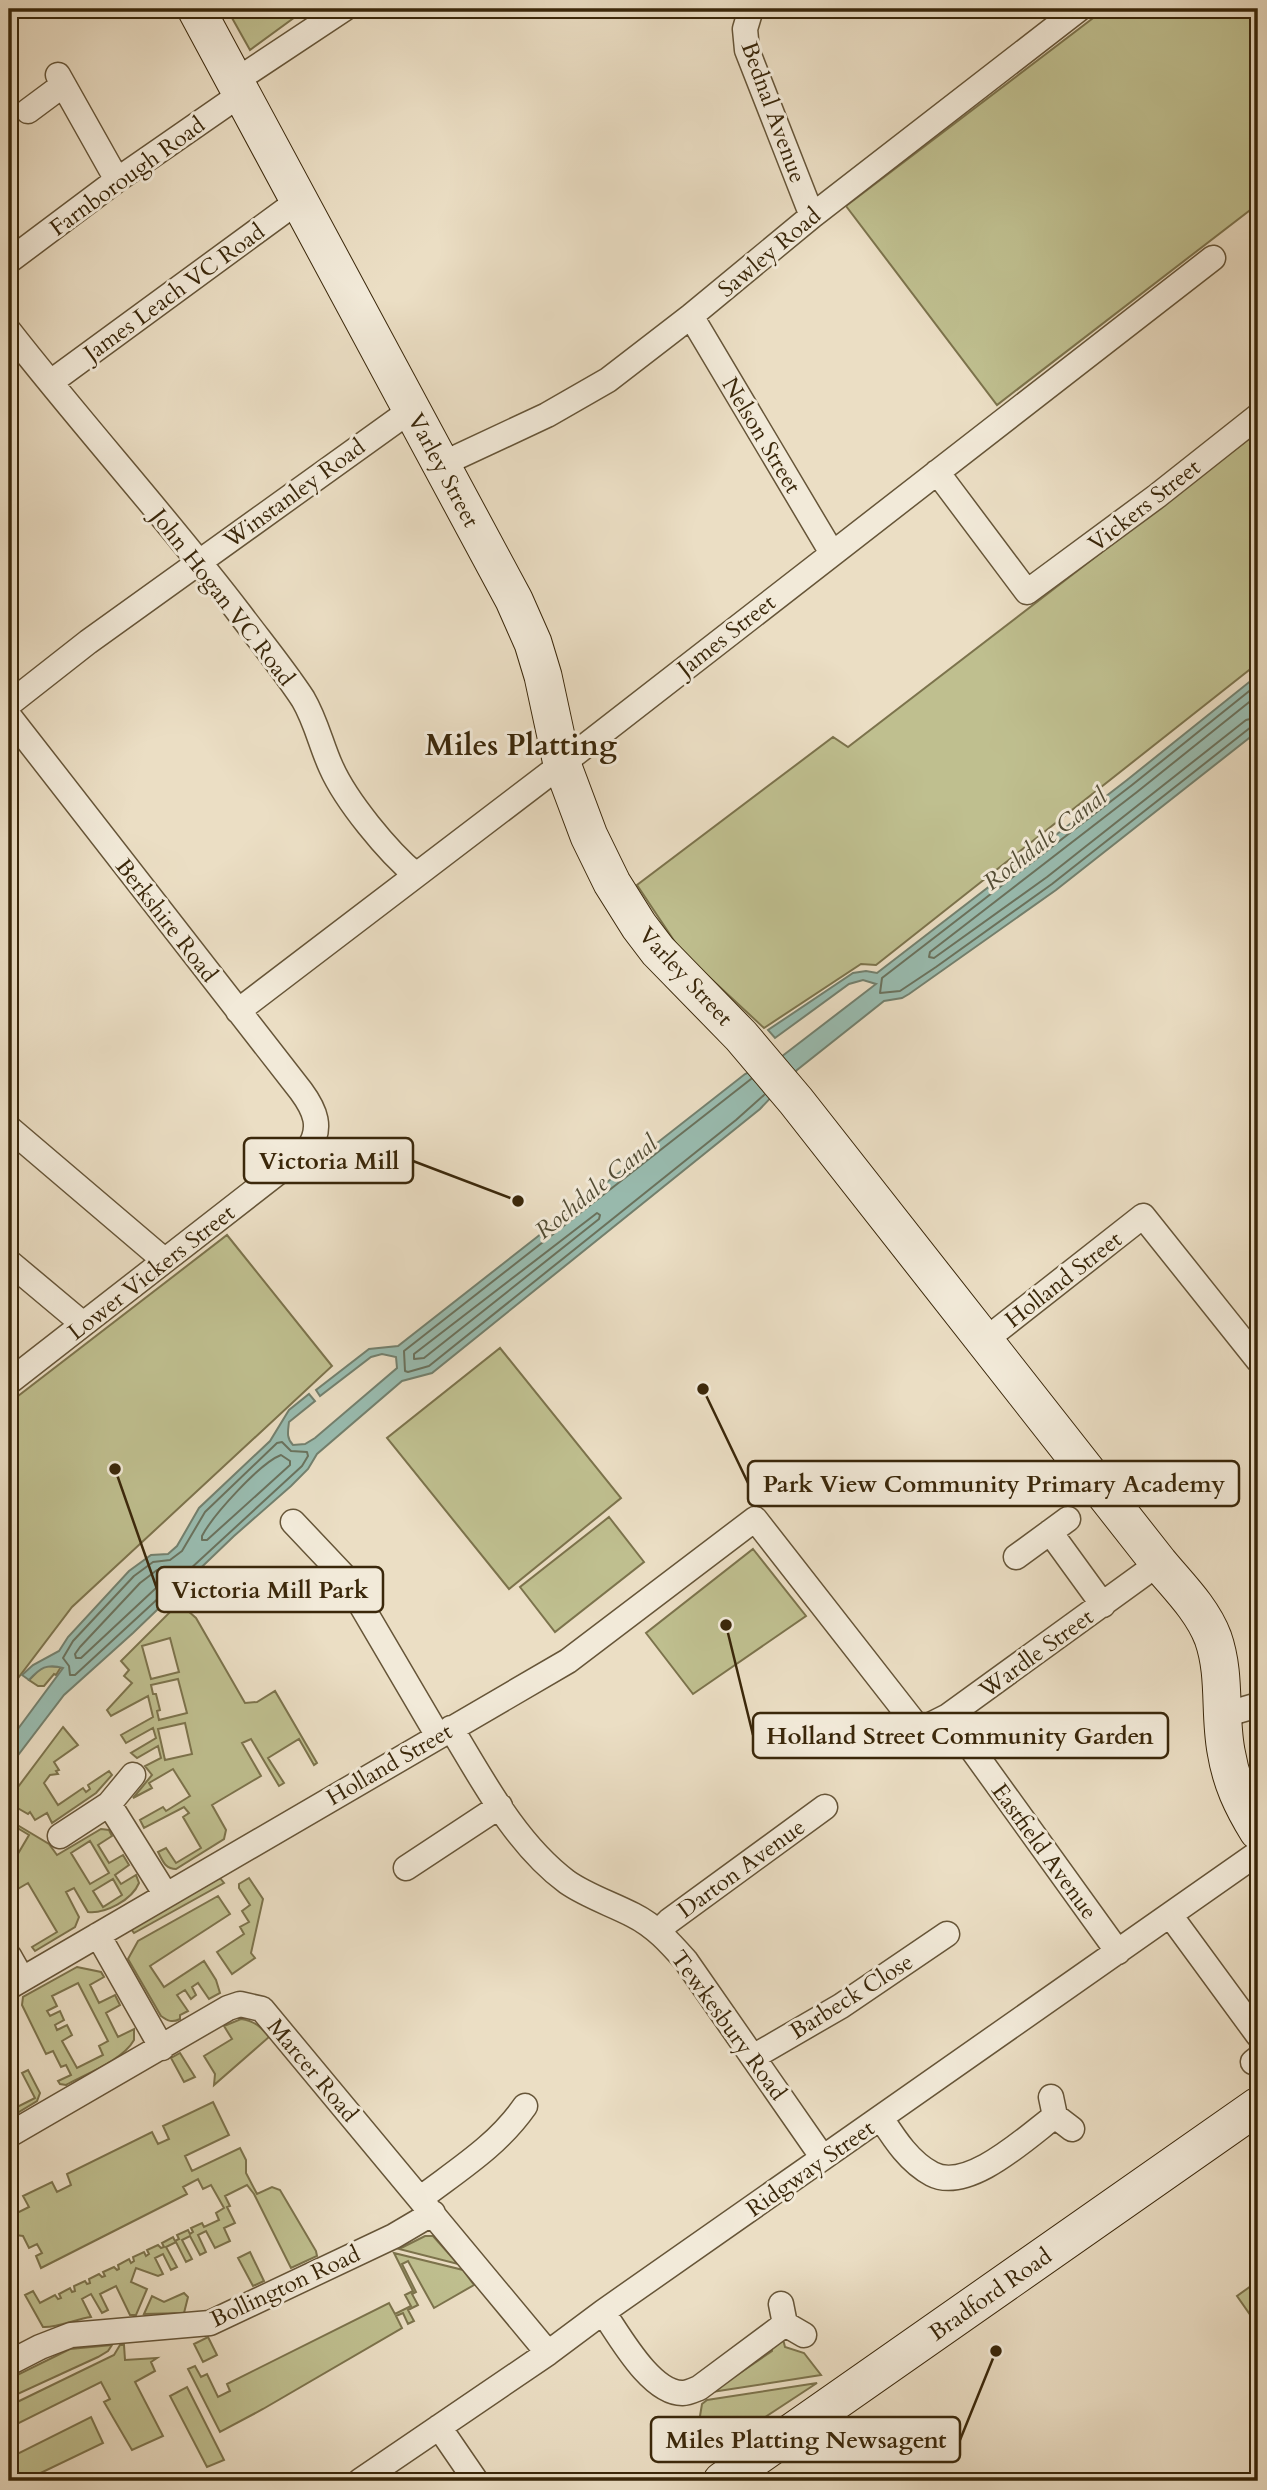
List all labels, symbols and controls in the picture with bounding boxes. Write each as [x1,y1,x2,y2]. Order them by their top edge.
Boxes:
street label: Bednal Avenue [734,37,813,187]
street label: Farnborough Road [43,109,212,243]
street label: Sawley Road [711,200,828,304]
street label: James Leach VC Road [75,216,272,370]
street label: Nelson Street [715,371,808,499]
street label: Varley Street [400,408,487,533]
street label: Winstanley Road [216,431,372,556]
street label: Vickers Street [1082,452,1207,559]
street label: John Hogan VC Road [142,500,302,693]
street label: James Street [668,587,782,685]
district label: Miles Platting [425,725,617,766]
water label: Rochdale Canal [976,780,1115,898]
street label: Berkshire Road [108,852,225,989]
street label: Varley Street [632,920,740,1033]
water label: Rochdale Canal [528,1127,666,1247]
callout: Victoria Mill [244,1138,413,1183]
text: Victoria Mill [259,1145,399,1178]
street label: Lower Vickers Street [61,1197,241,1347]
street label: Holland Street [999,1224,1128,1335]
callout: Park View Community Primary Academy [748,1461,1239,1506]
text: Park View Community Primary Academy [763,1468,1226,1501]
callout: Victoria Mill Park [157,1567,383,1612]
text: Victoria Mill Park [171,1574,369,1607]
street label: Wardle Street [972,1602,1100,1706]
callout: Holland Street Community Garden [753,1713,1168,1758]
street label: Holland Street [321,1716,458,1813]
text: Holland Street Community Garden [766,1720,1154,1753]
street label: Eastfield Avenue [985,1777,1105,1926]
street label: Darton Avenue [671,1812,811,1925]
street label: Tewkesbury Road [664,1944,794,2107]
street label: Barbeck Close [784,1946,919,2047]
street label: Marcer Road [260,2012,365,2129]
street label: Ridgway Street [740,2113,880,2224]
street label: Bollington Road [205,2238,366,2335]
street label: Bradford Road [923,2240,1058,2348]
callout: Miles Platting Newsagent [651,2417,960,2462]
text: Miles Platting Newsagent [666,2424,947,2457]

